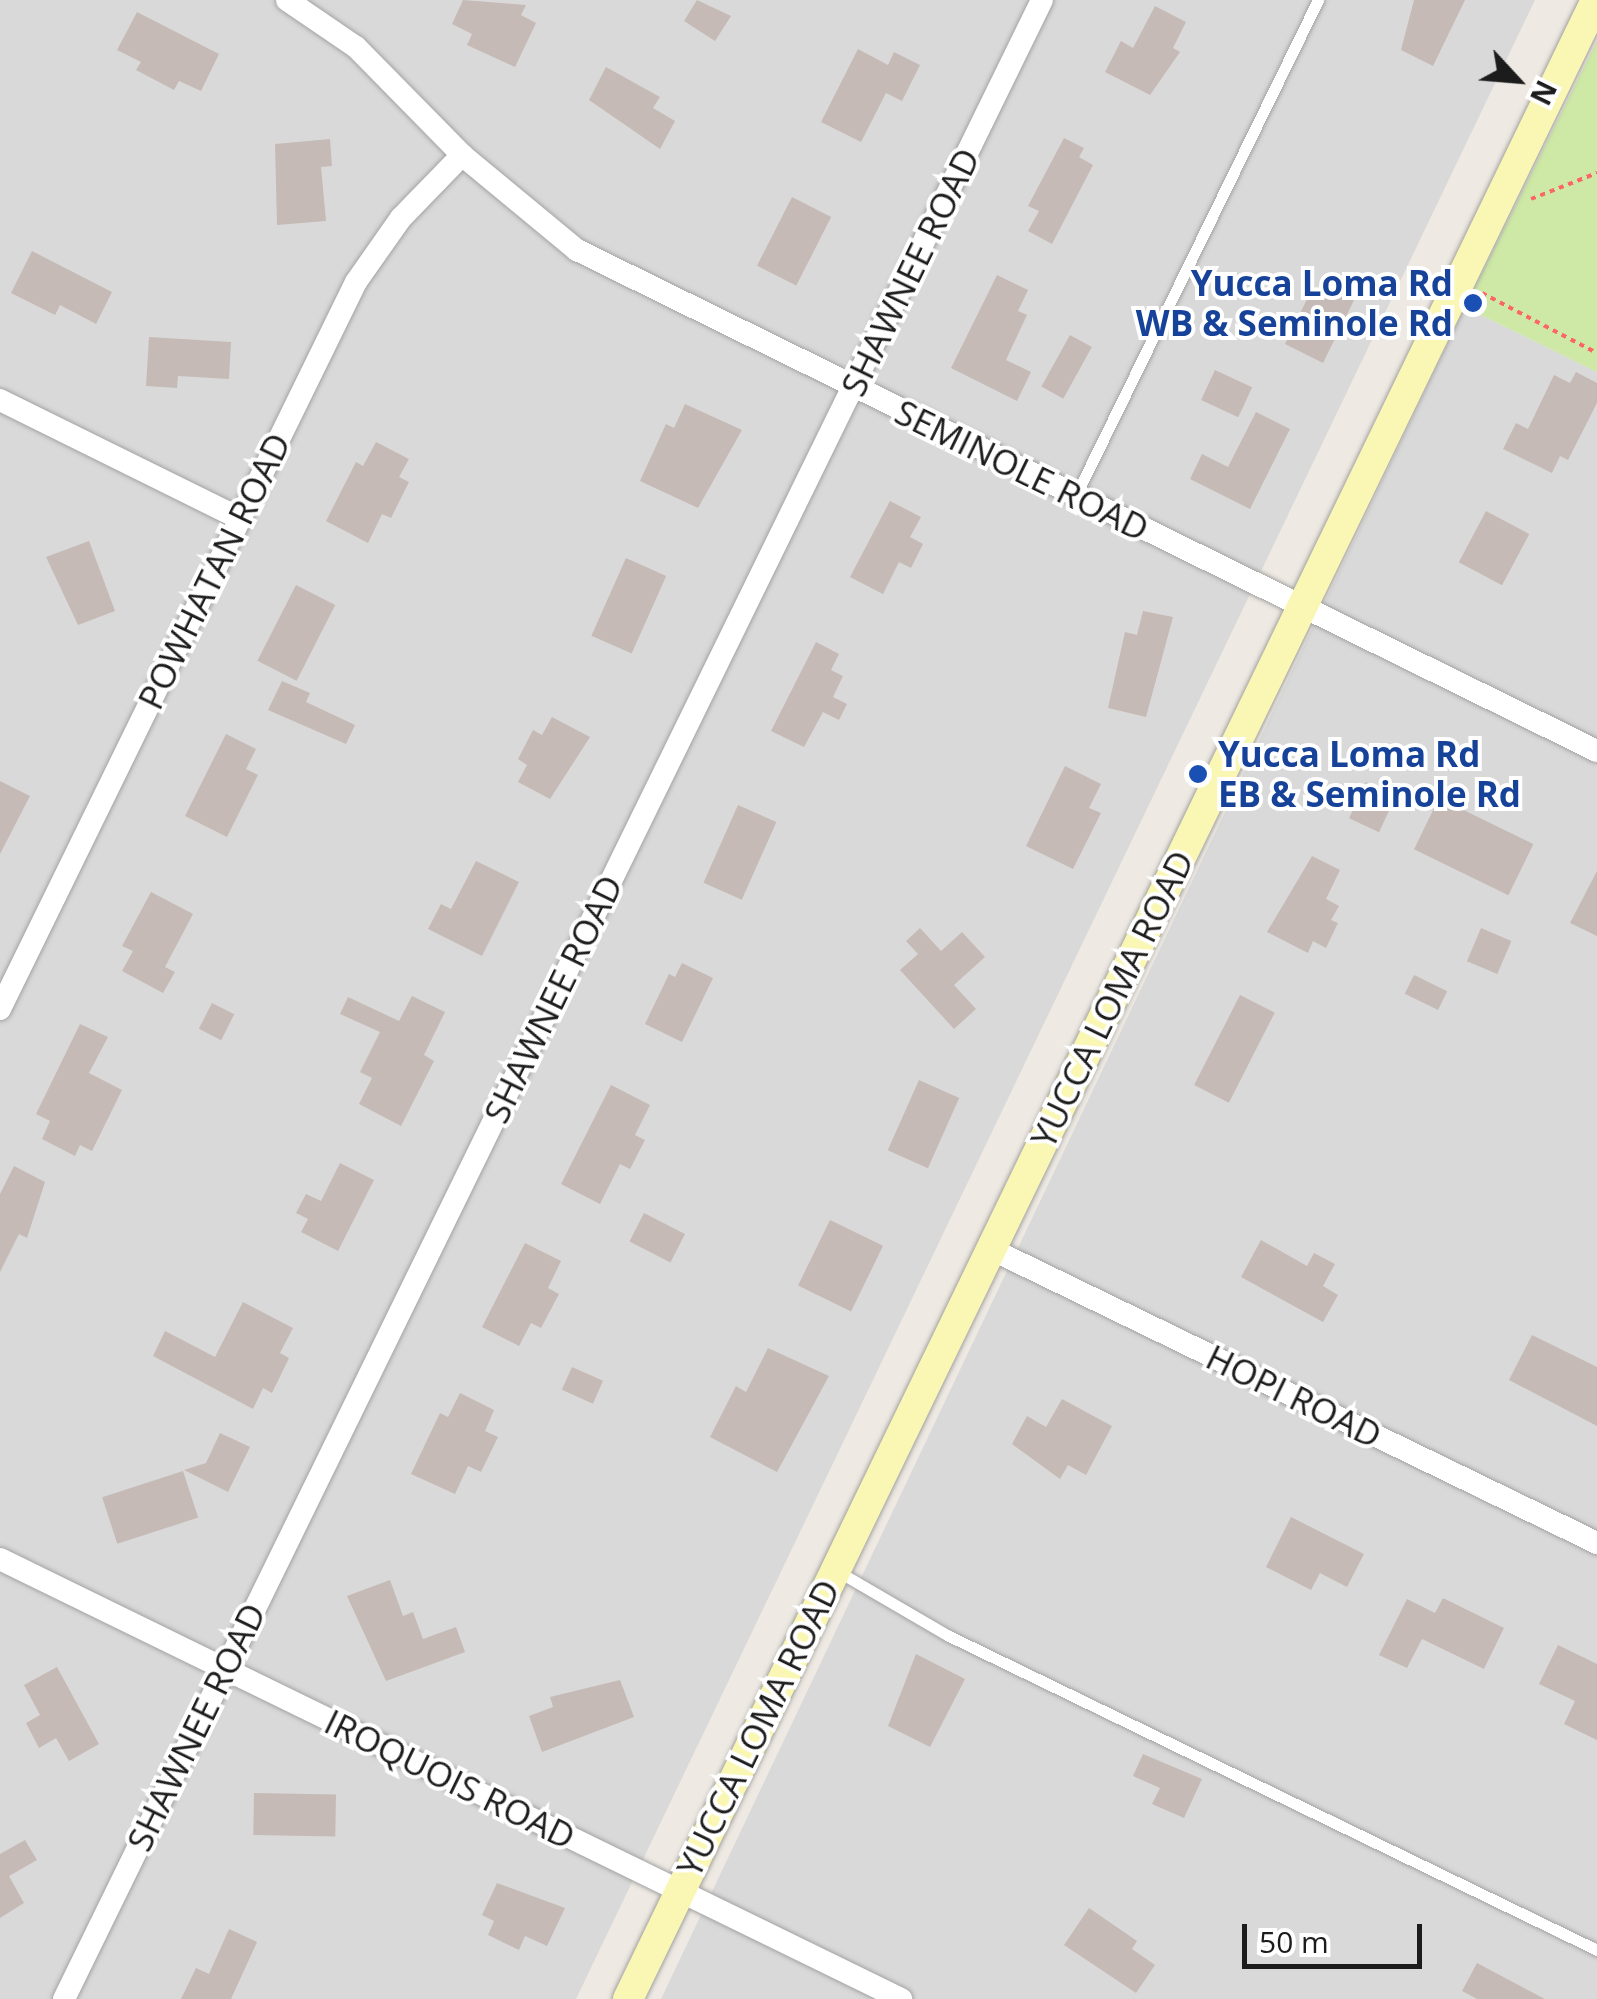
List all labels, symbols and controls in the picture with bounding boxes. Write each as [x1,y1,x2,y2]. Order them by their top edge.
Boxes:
north arrow [1467,30,1567,130]
text: N [1522,75,1566,112]
street label: SHAWNEE ROAD [832,141,988,403]
place label: Yucca Loma Rd WB & Seminole Rd [1136,262,1453,344]
marker: Yucca Loma Rd WB & Seminole Rd [1462,292,1484,314]
street label: SEMINOLE ROAD [888,390,1156,550]
street label: POWHATAN ROAD [129,426,299,716]
place label: Yucca Loma Rd EB & Seminole Rd [1218,733,1521,815]
marker: Yucca Loma Rd EB & Seminole Rd [1187,763,1209,785]
street label: YUCCA LOMA ROAD [1022,844,1202,1154]
street label: SHAWNEE ROAD [475,868,631,1130]
street label: HOPI ROAD [1200,1336,1388,1456]
street label: YUCCA LOMA ROAD [668,1573,848,1883]
street label: SHAWNEE ROAD [118,1596,274,1858]
street label: IROQUOIS ROAD [318,1700,582,1858]
scale bar [1247,1904,1427,1966]
text: 50 m [1259,1921,1329,1962]

